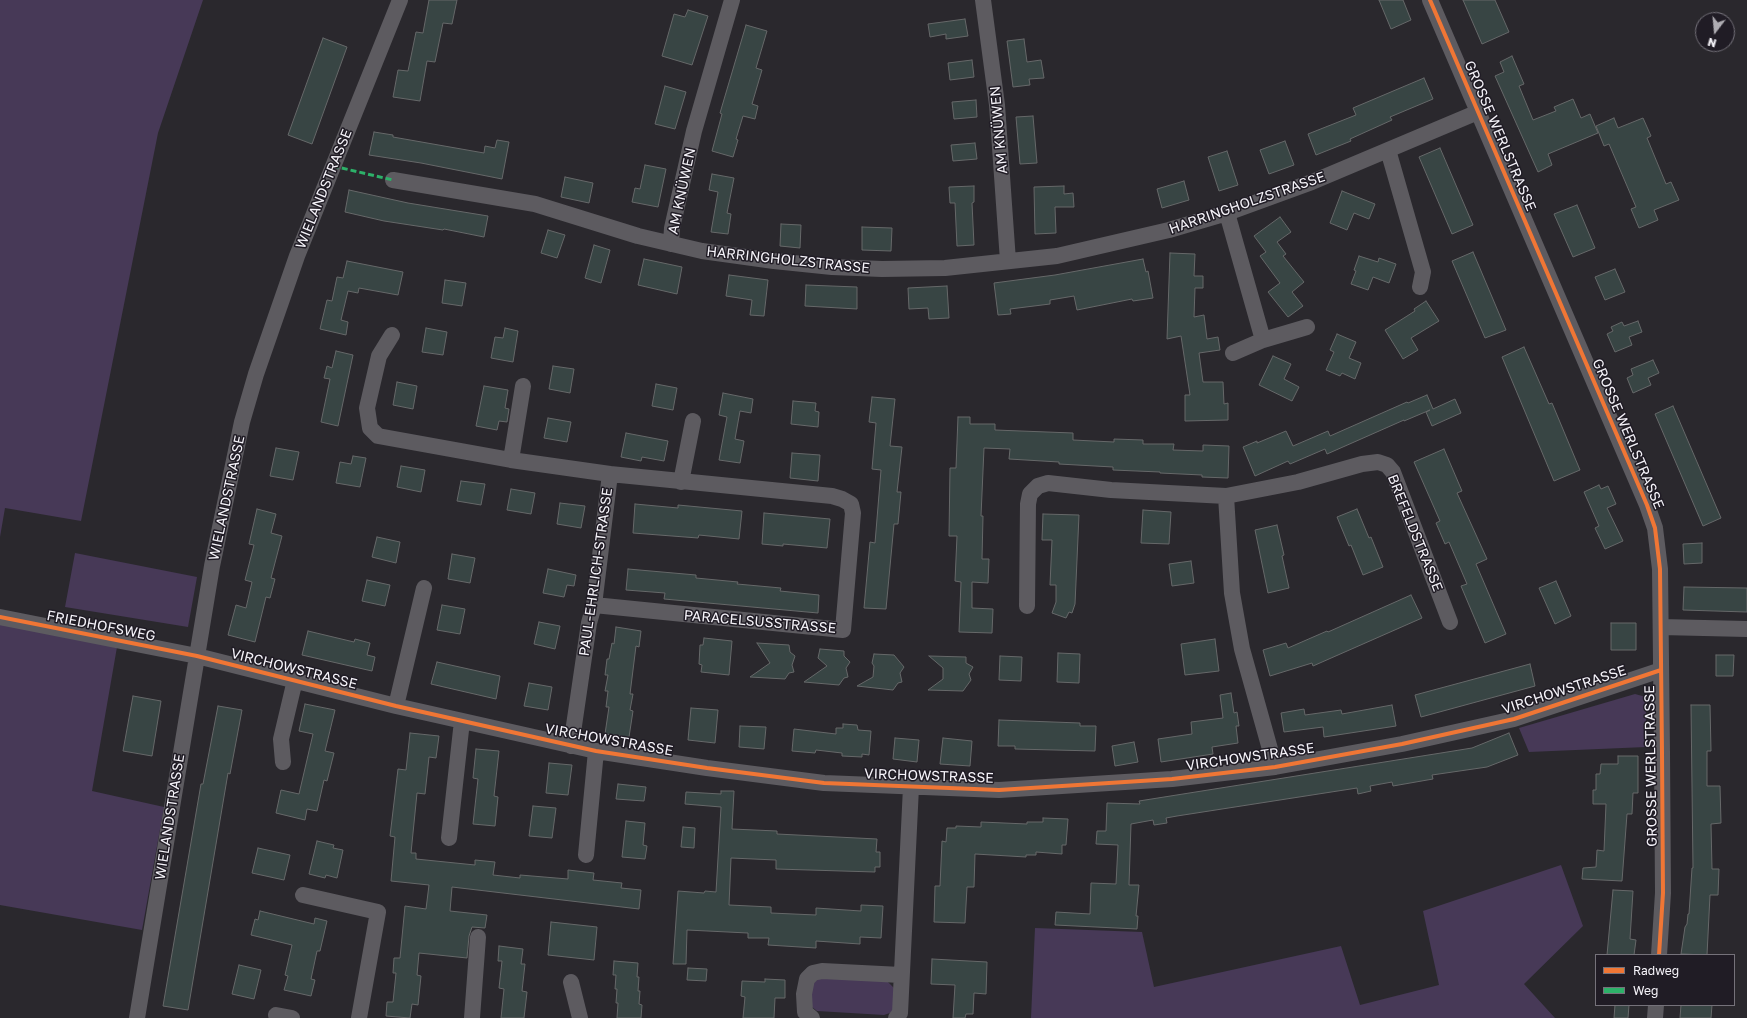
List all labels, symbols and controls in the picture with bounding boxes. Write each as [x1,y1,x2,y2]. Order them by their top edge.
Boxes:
north arrow [1695,12,1735,52]
text: N [1706,36,1718,50]
street label: GROSSE WERLSTRASSE [1461,58,1539,214]
street label: AM KNÜWEN [987,85,1011,175]
street label: WIELANDSTRASSE [292,127,356,251]
street label: AM KNÜWEN [665,146,699,236]
street label: HARRINGHOLZSTRASSE [1167,168,1327,238]
street label: HARRINGHOLZSTRASSE [706,243,870,277]
street label: GROSSE WERLSTRASSE [1589,356,1667,512]
street label: WIELANDSTRASSE [206,434,248,562]
street label: BREFELDSTRASSE [1384,472,1446,594]
street label: PAUL-EHRLICH-STRASSE [576,487,616,657]
street label: FRIEDHOFSWEG [45,607,157,645]
street label: PARACELSUSSTRASSE [683,607,837,637]
street label: VIRCHOWSTRASSE [229,645,359,693]
street label: VIRCHOWSTRASSE [1500,662,1628,718]
street label: GROSSE WERLSTRASSE [1641,685,1661,847]
street label: VIRCHOWSTRASSE [544,720,674,760]
street label: VIRCHOWSTRASSE [1185,740,1315,774]
street label: WIELANDSTRASSE [152,753,188,881]
street label: VIRCHOWSTRASSE [864,765,994,787]
legend [1595,954,1735,1006]
text: Radweg [1633,963,1679,978]
text: Weg [1633,983,1658,998]

